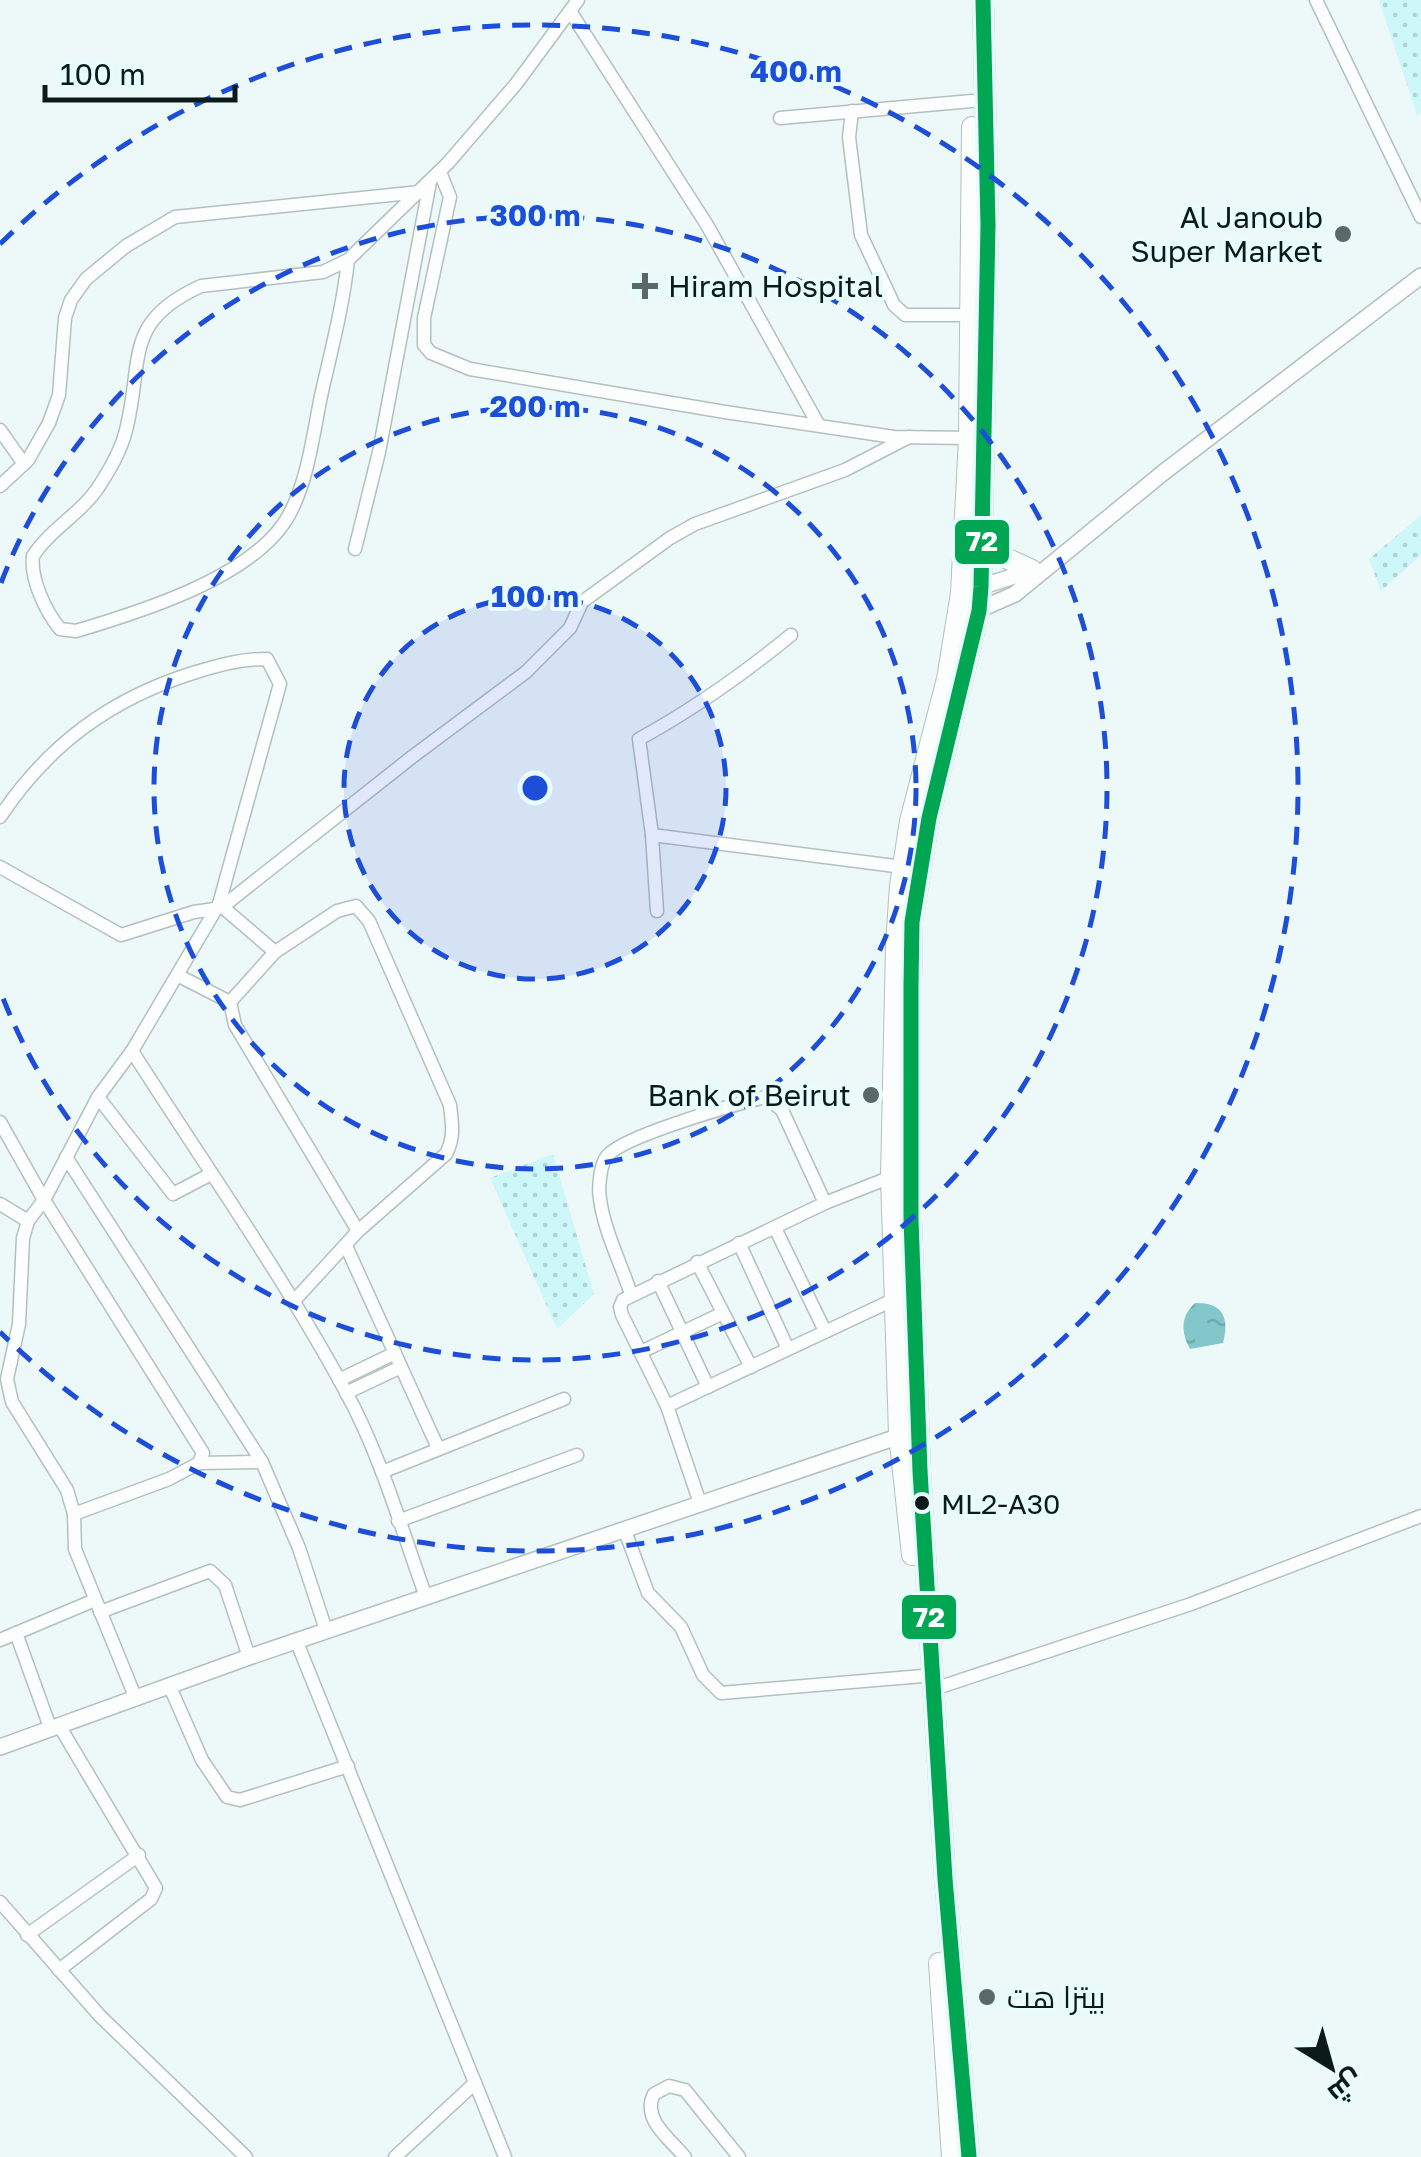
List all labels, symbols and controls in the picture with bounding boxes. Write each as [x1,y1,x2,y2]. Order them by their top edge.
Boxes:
scale bar [45,40,235,102]
text: 400 m [750,53,842,89]
text: 100 m [60,56,146,92]
text: 300 m [489,197,581,233]
place label: Al Janoub Super Market [1130,199,1323,269]
marker: Al Janoub Super Market [1332,223,1354,245]
place label: Hiram Hospital [668,268,883,304]
marker: Hiram Hospital [632,273,658,299]
text: 200 m [489,388,581,424]
line badge: 72 [953,518,1011,566]
text: 72 [966,524,998,557]
text: 100 m [491,578,579,614]
centre of rings [517,770,553,806]
place label: Bank of Beirut [648,1077,851,1113]
marker: Bank of Beirut [860,1084,882,1106]
place label: ML2-A30 [941,1487,1060,1520]
marker: ML2-A30 [912,1493,932,1513]
line badge: 72 [900,1593,958,1641]
text: 72 [913,1600,945,1633]
place label: بيتزا هت [1007,1979,1106,2015]
marker: بيتزا هت [976,1986,998,2008]
north arrow [1281,2017,1381,2117]
text: ش [1321,2063,1371,2111]

